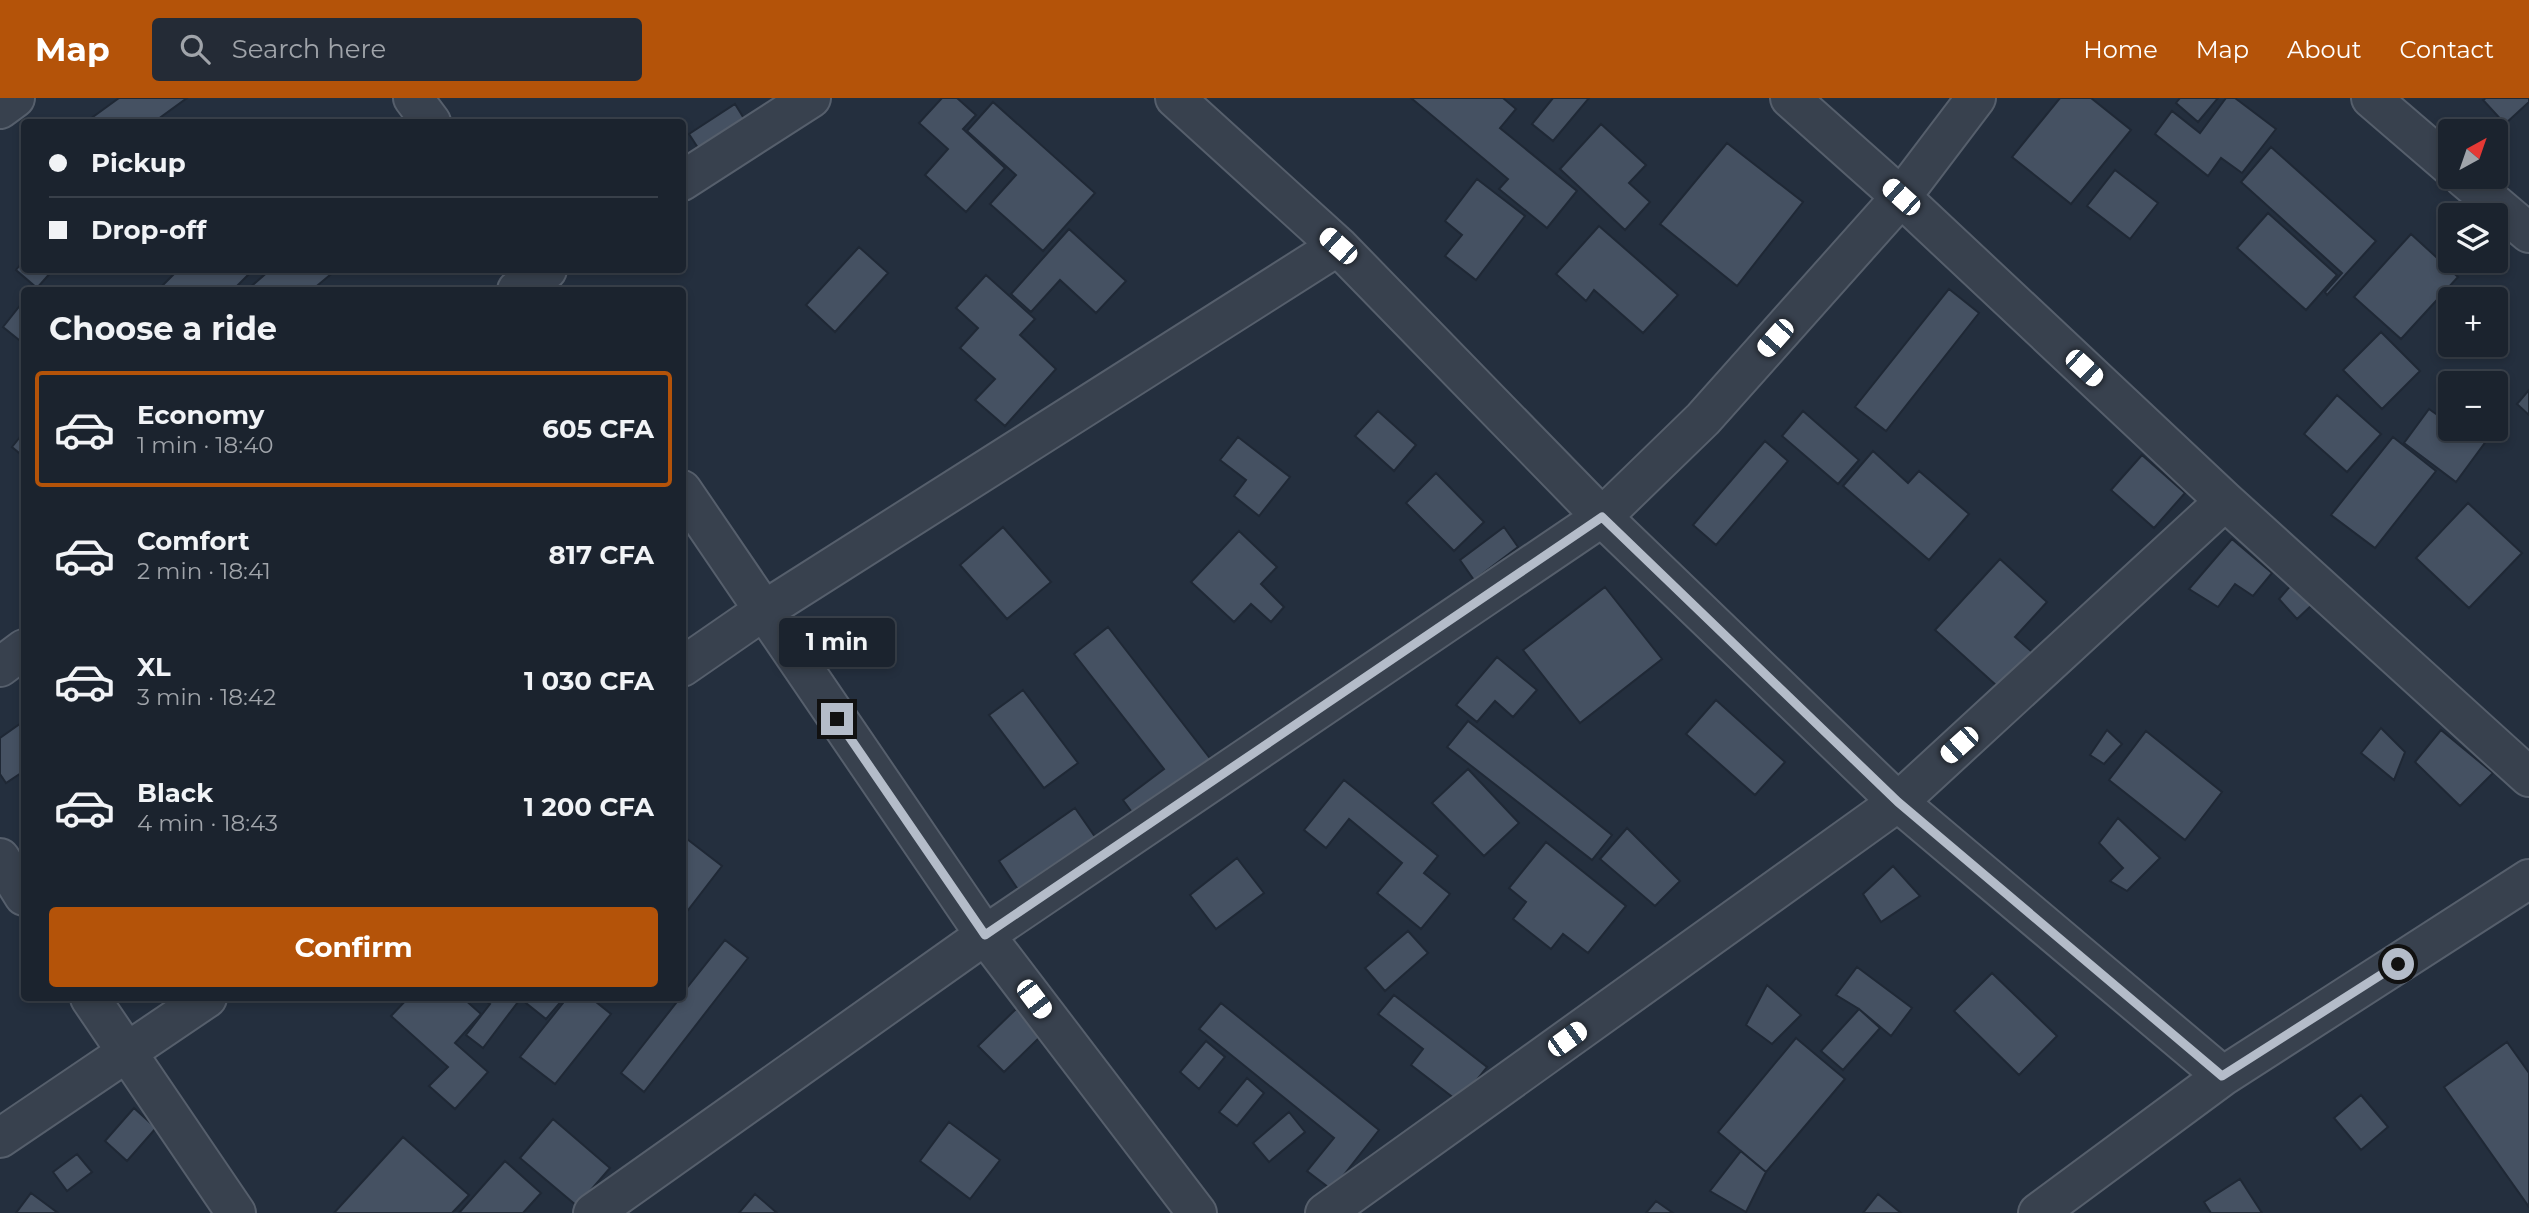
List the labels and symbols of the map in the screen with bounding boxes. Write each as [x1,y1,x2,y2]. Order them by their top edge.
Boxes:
north arrow [2438,119,2508,189]
car [1879,175,1924,219]
car [1316,224,1361,268]
car [1754,315,1797,361]
car [2062,346,2107,390]
callout: 1 min [779,618,895,666]
route end [821,703,853,735]
car [1937,723,1982,767]
route start [2382,948,2414,980]
car [1013,976,1056,1022]
car [1544,1018,1591,1060]

